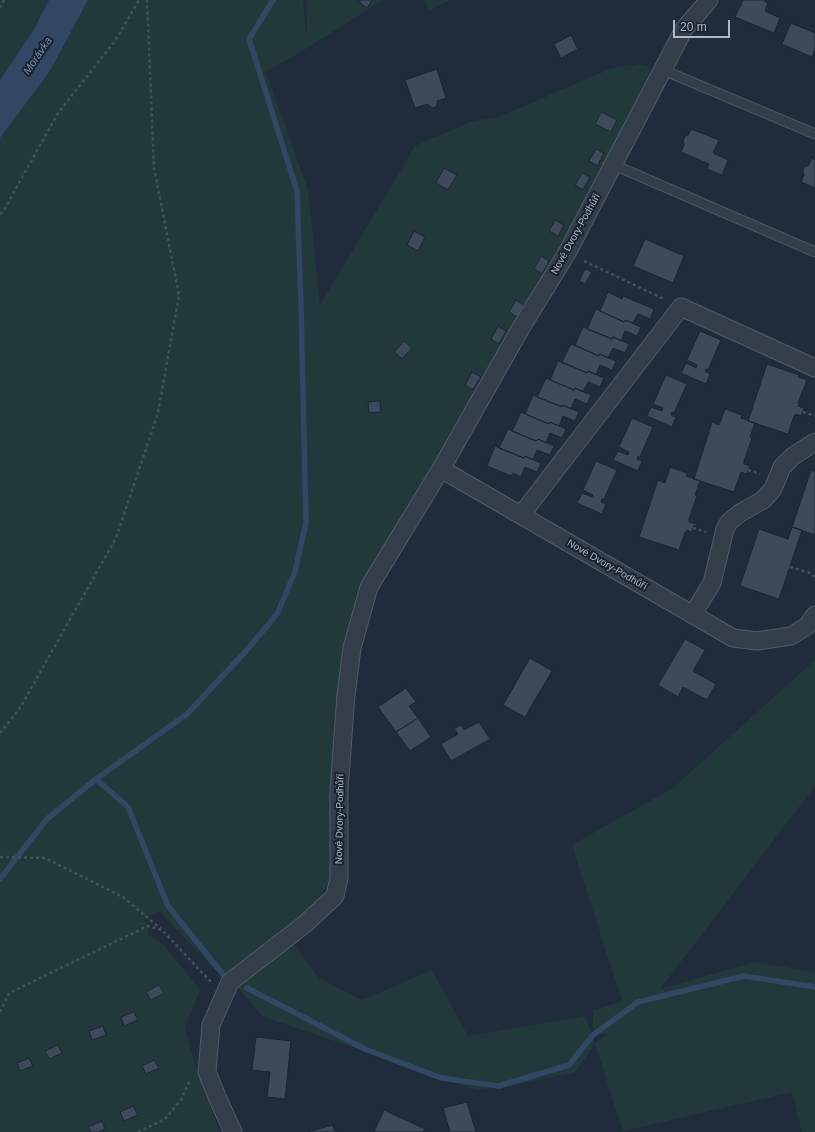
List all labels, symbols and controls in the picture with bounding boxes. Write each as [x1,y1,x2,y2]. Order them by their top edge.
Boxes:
scale bar [675,12,732,38]
text: 20 m [680,20,707,34]
water label: Morávka [21,35,55,77]
street label: Nové Dvory-Podhůří [549,191,603,277]
street label: Nové Dvory-Podhůří [565,537,649,593]
street label: Nové Dvory-Podhůří [333,774,347,864]

